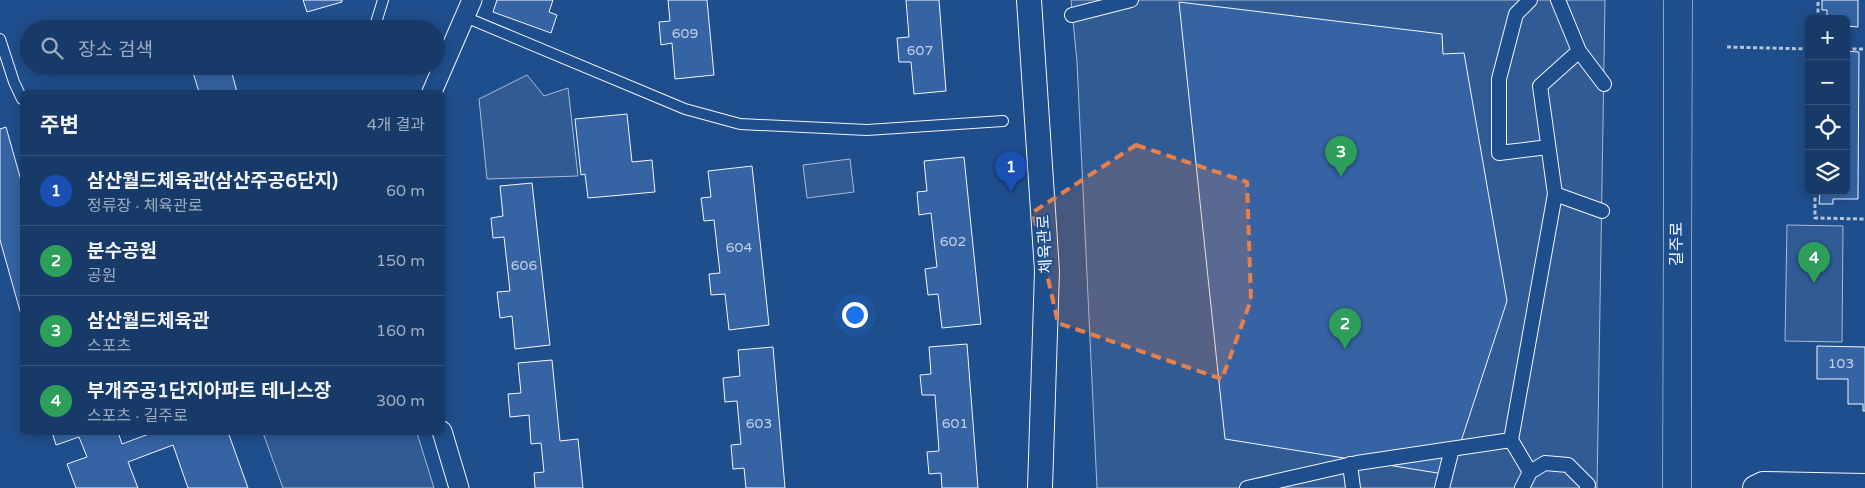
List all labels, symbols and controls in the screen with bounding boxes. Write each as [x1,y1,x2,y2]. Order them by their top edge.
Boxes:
map controls [1805,15,1850,195]
button: + [1805,15,1850,60]
search box [20,20,445,75]
house number: 609 [672,25,698,42]
icon: search [38,34,66,62]
text: 장소 검색 [78,39,153,61]
house number: 607 [907,42,933,59]
button: − [1805,60,1850,105]
button: locate [1805,105,1850,150]
text: 주변 [40,113,79,138]
text: 4개 결과 [367,115,425,135]
pin: 3 [1325,136,1357,177]
button: layers [1805,150,1850,195]
pin: 1 [995,151,1027,192]
text: 삼산월드체육관(삼산주공6단지) [87,170,338,192]
text: 1 [51,181,61,201]
text: 60 m [386,181,425,201]
text: 정류장 · 체육관로 [87,196,203,216]
street label: 체육관로 [1033,214,1057,274]
street label: 길주로 [1667,222,1687,266]
house number: 602 [940,233,966,250]
house number: 604 [726,239,752,256]
text: 분수공원 [87,240,157,262]
pin: 4 [1798,242,1830,283]
text: 2 [51,251,61,271]
text: 150 m [376,251,425,271]
house number: 606 [511,257,537,274]
text: 공원 [87,266,116,286]
your location [842,302,868,328]
pin: 2 [1329,308,1361,349]
text: 삼산월드체육관 [87,310,209,332]
text: 3 [51,321,61,341]
text: 160 m [376,321,425,341]
text: 스포츠 [87,336,131,356]
house number: 103 [1828,355,1854,372]
text: 부개주공1단지아파트 테니스장 [87,380,331,402]
text: 4 [51,391,61,411]
text: 300 m [376,391,425,411]
text: 스포츠 · 길주로 [87,406,188,426]
house number: 603 [746,415,772,432]
house number: 601 [942,415,968,432]

